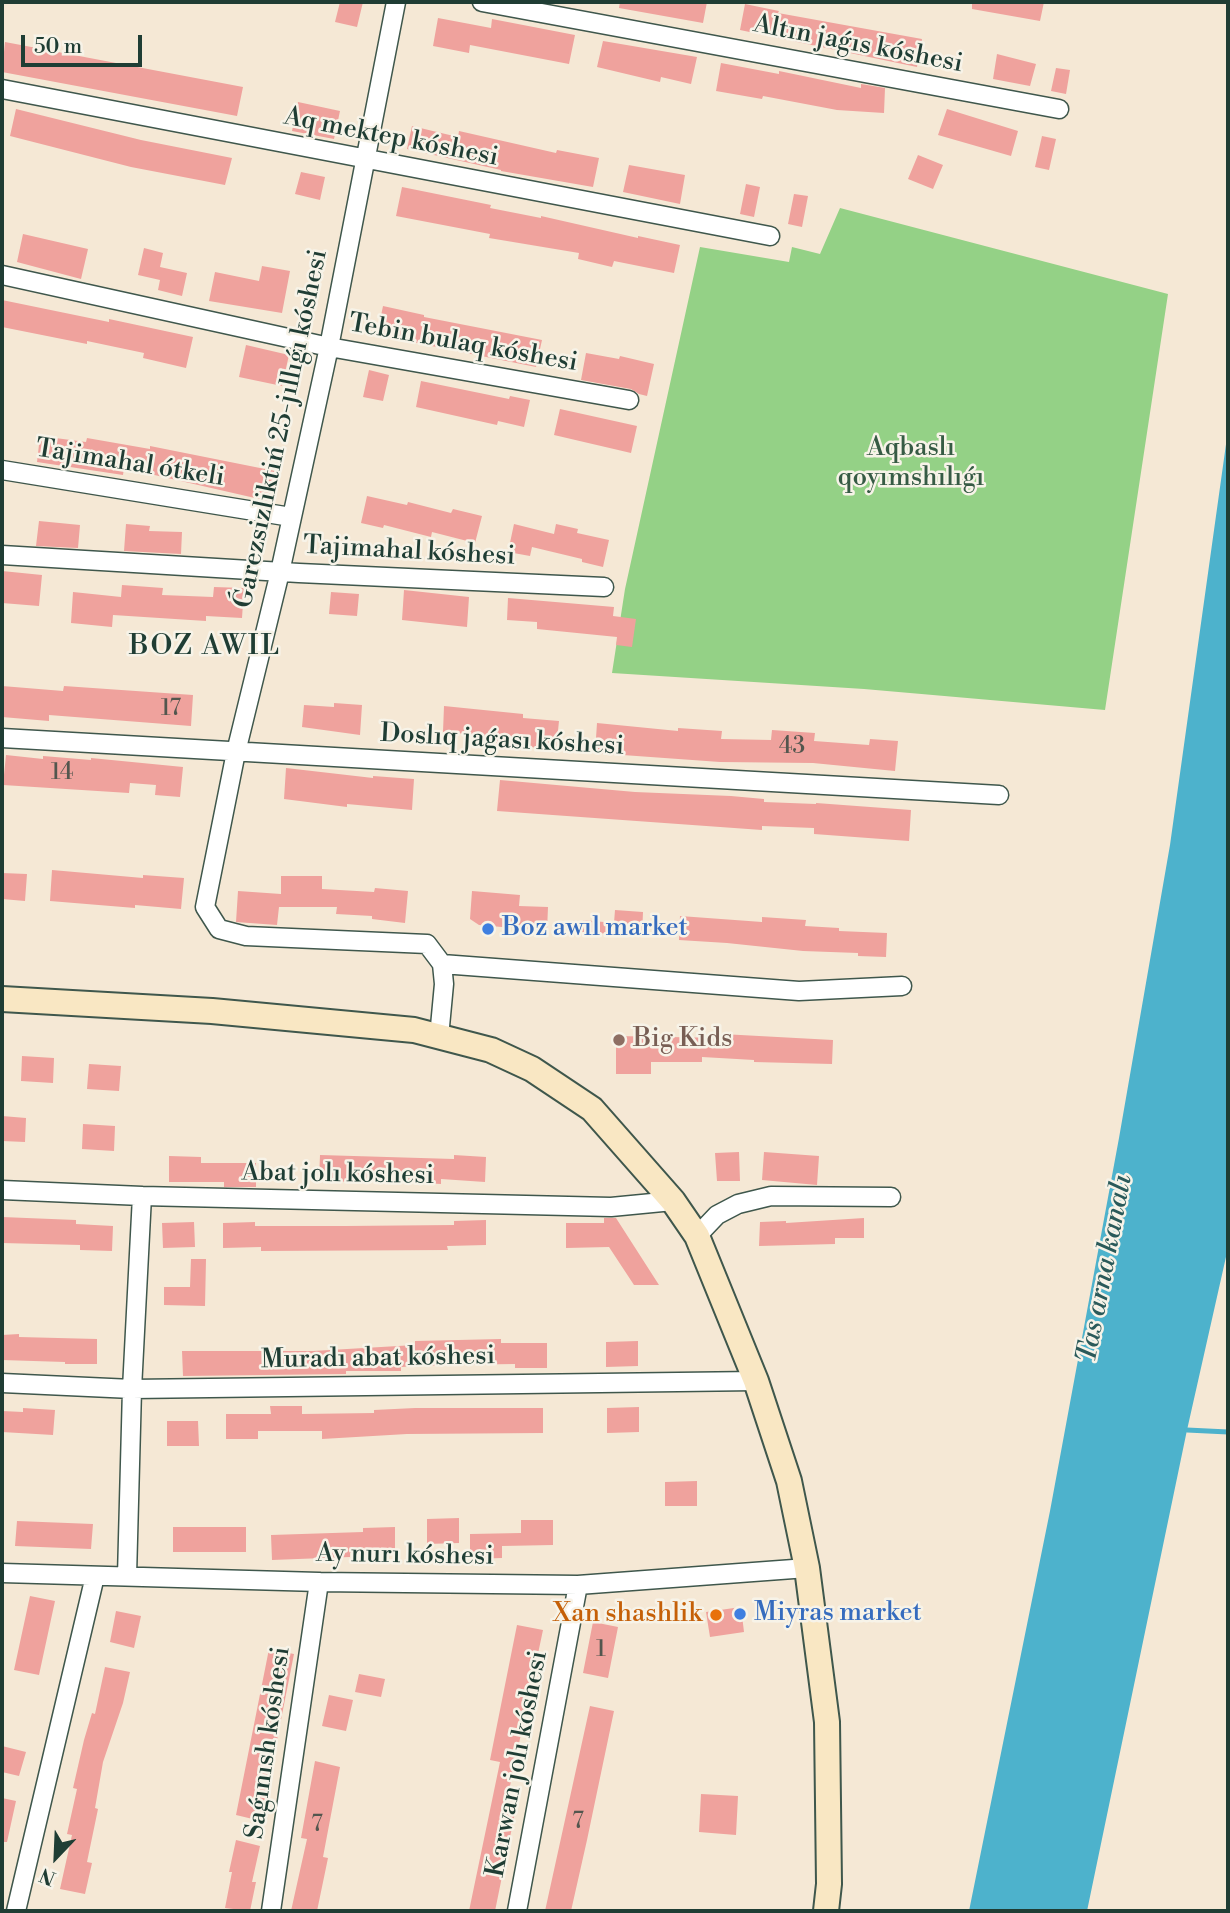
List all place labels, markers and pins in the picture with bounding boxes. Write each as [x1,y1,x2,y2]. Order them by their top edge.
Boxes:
place label: Boz awıl market [502,913,688,945]
marker: Boz awıl market [480,921,496,937]
place label: Big Kids [633,1024,732,1056]
marker: Big Kids [611,1032,627,1048]
place label: Miyras market [754,1598,922,1630]
place label: Xan shashlik [553,1599,702,1631]
marker: Miyras market [732,1606,748,1622]
marker: Xan shashlik [708,1607,724,1623]

